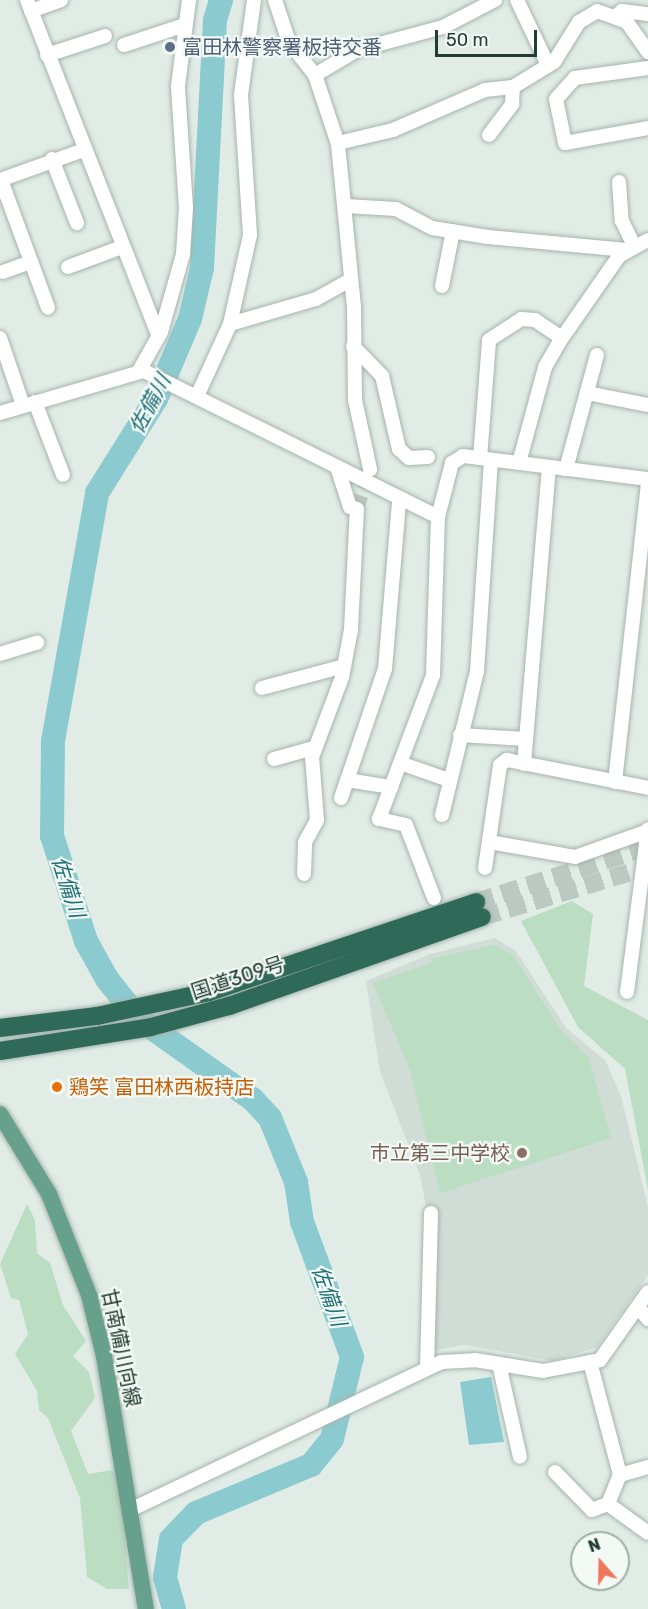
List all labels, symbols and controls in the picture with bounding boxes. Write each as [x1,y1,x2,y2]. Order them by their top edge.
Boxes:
scale bar [438,18,540,56]
text: 50 m [446,29,489,51]
place label: 富田林警察署板持交番 [182,35,382,59]
marker: 富田林警察署板持交番 [163,40,177,54]
water label: 佐備川 [124,370,176,438]
water label: 佐備川 [46,853,90,921]
street label: 国道309号 [188,952,288,1004]
place label: 鶏笑 富田林西板持店 [69,1075,254,1099]
marker: 鶏笑 富田林西板持店 [50,1080,64,1094]
place label: 市立第三中学校 [370,1141,510,1165]
marker: 市立第三中学校 [515,1146,529,1160]
water label: 佐備川 [306,1262,352,1330]
street label: 甘南備川向線 [97,1287,145,1409]
north arrow [570,1531,630,1591]
text: N [586,1535,603,1556]

